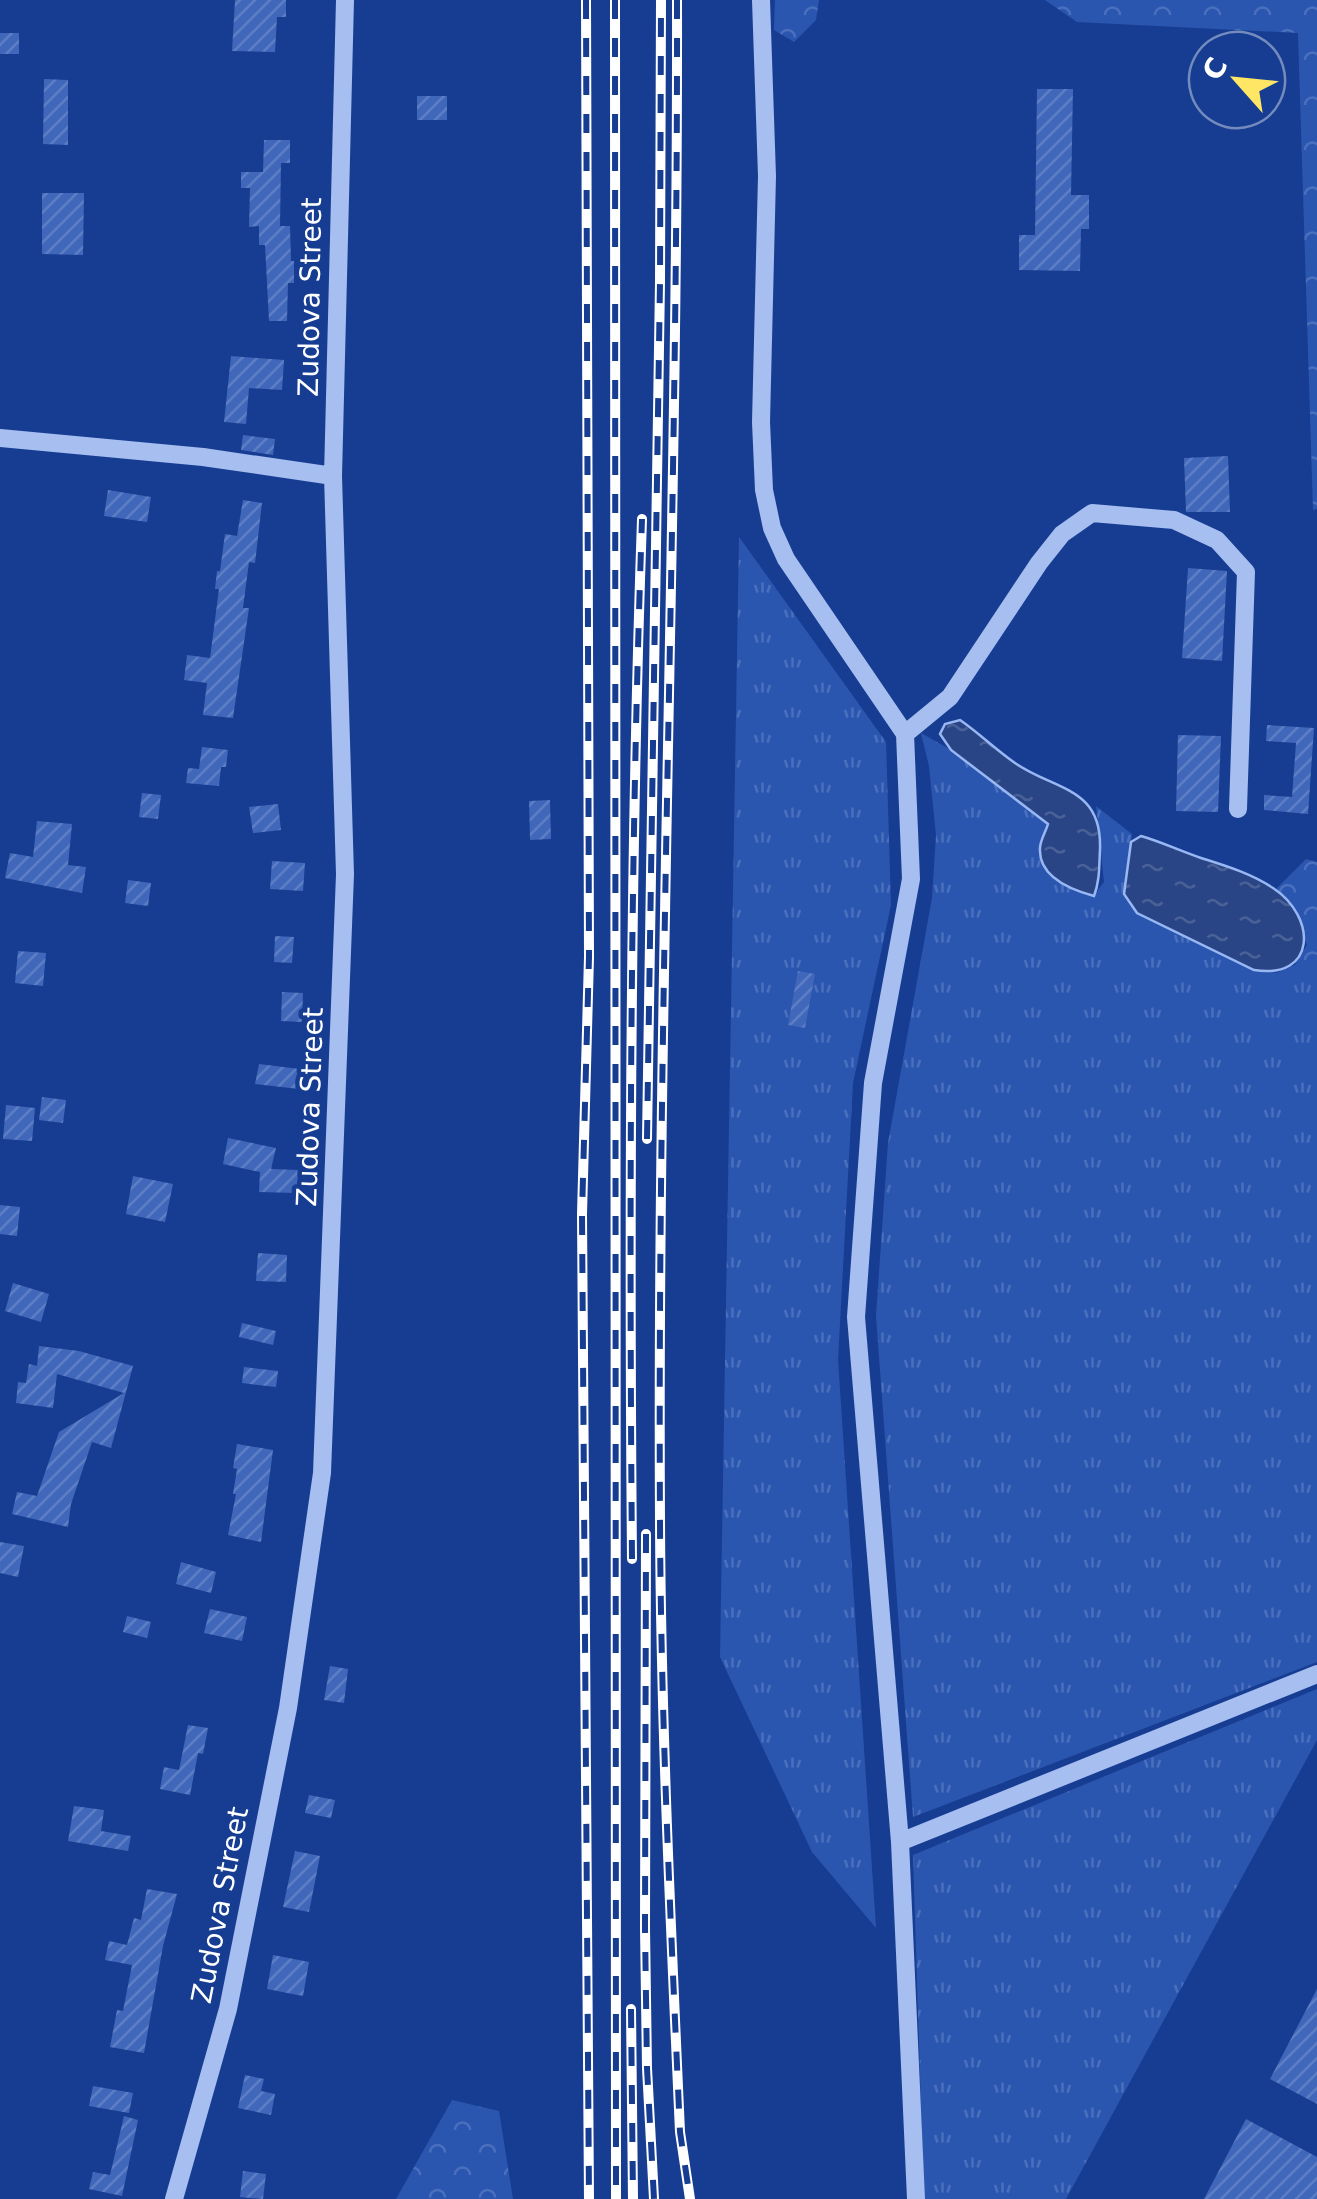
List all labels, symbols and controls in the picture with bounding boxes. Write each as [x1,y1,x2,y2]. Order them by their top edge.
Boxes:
north arrow [1187,30,1287,130]
text: С [1196,52,1235,86]
street label: Zudova Street [292,197,328,397]
street label: Zudova Street [290,1007,330,1207]
street label: Zudova Street [185,1804,255,2006]

